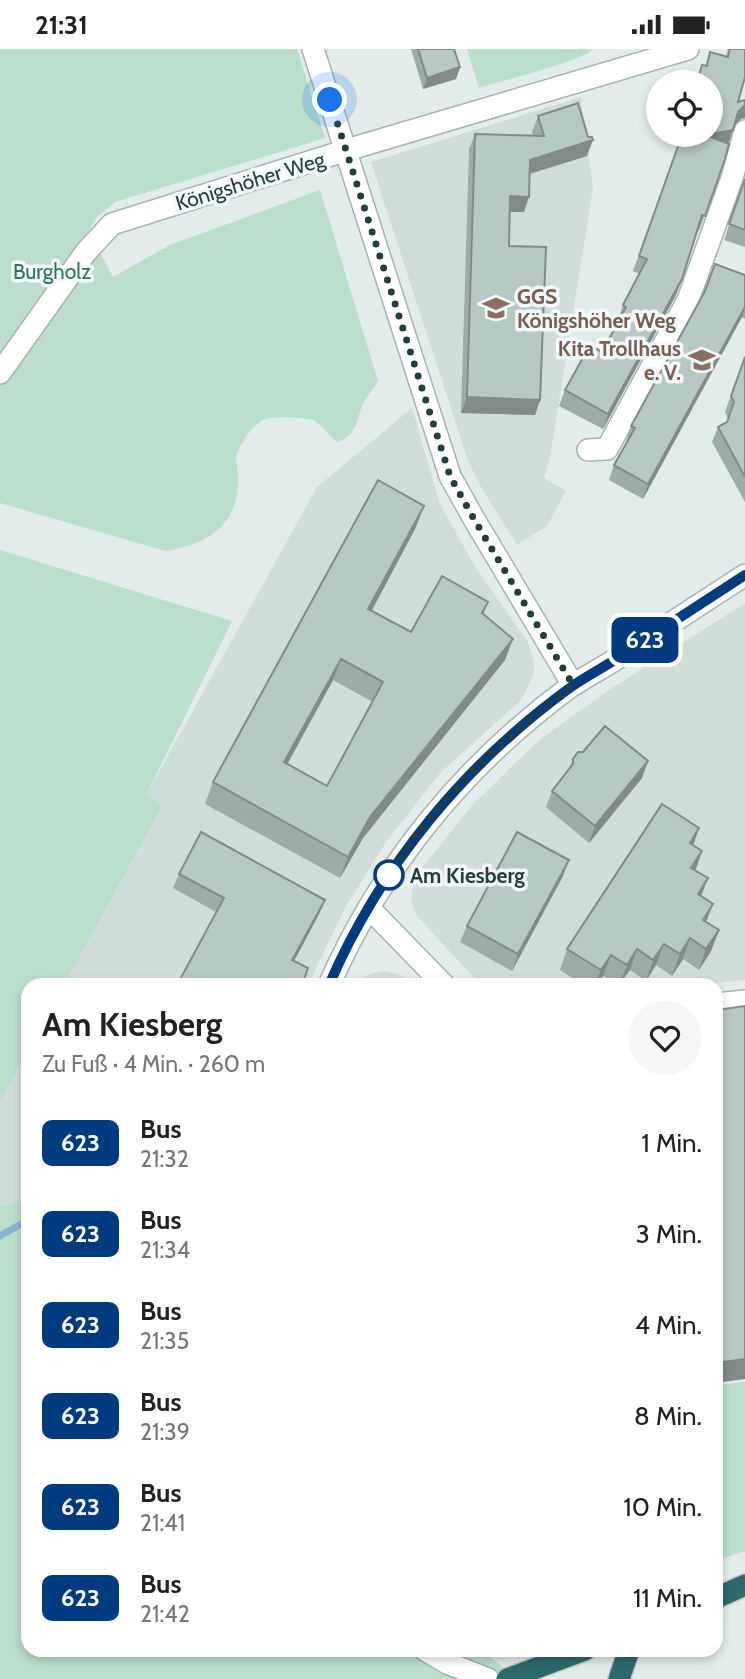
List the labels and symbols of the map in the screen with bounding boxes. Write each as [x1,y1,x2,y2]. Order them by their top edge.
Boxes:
your location [312,82,347,117]
street label: Königshöher Weg [172,146,328,216]
park label: Burgholz [13,259,91,284]
place label: GGS Königshöher Weg [517,284,676,333]
school or university icon: GGS Königshöher Weg [481,293,511,323]
place label: Kita Trollhaus e. V. [558,336,681,385]
school or university icon: Kita Trollhaus e. V. [687,345,717,375]
line badge: 623 [605,617,685,663]
marker: Am Kiesberg [374,860,404,890]
place label: Am Kiesberg [410,863,525,888]

